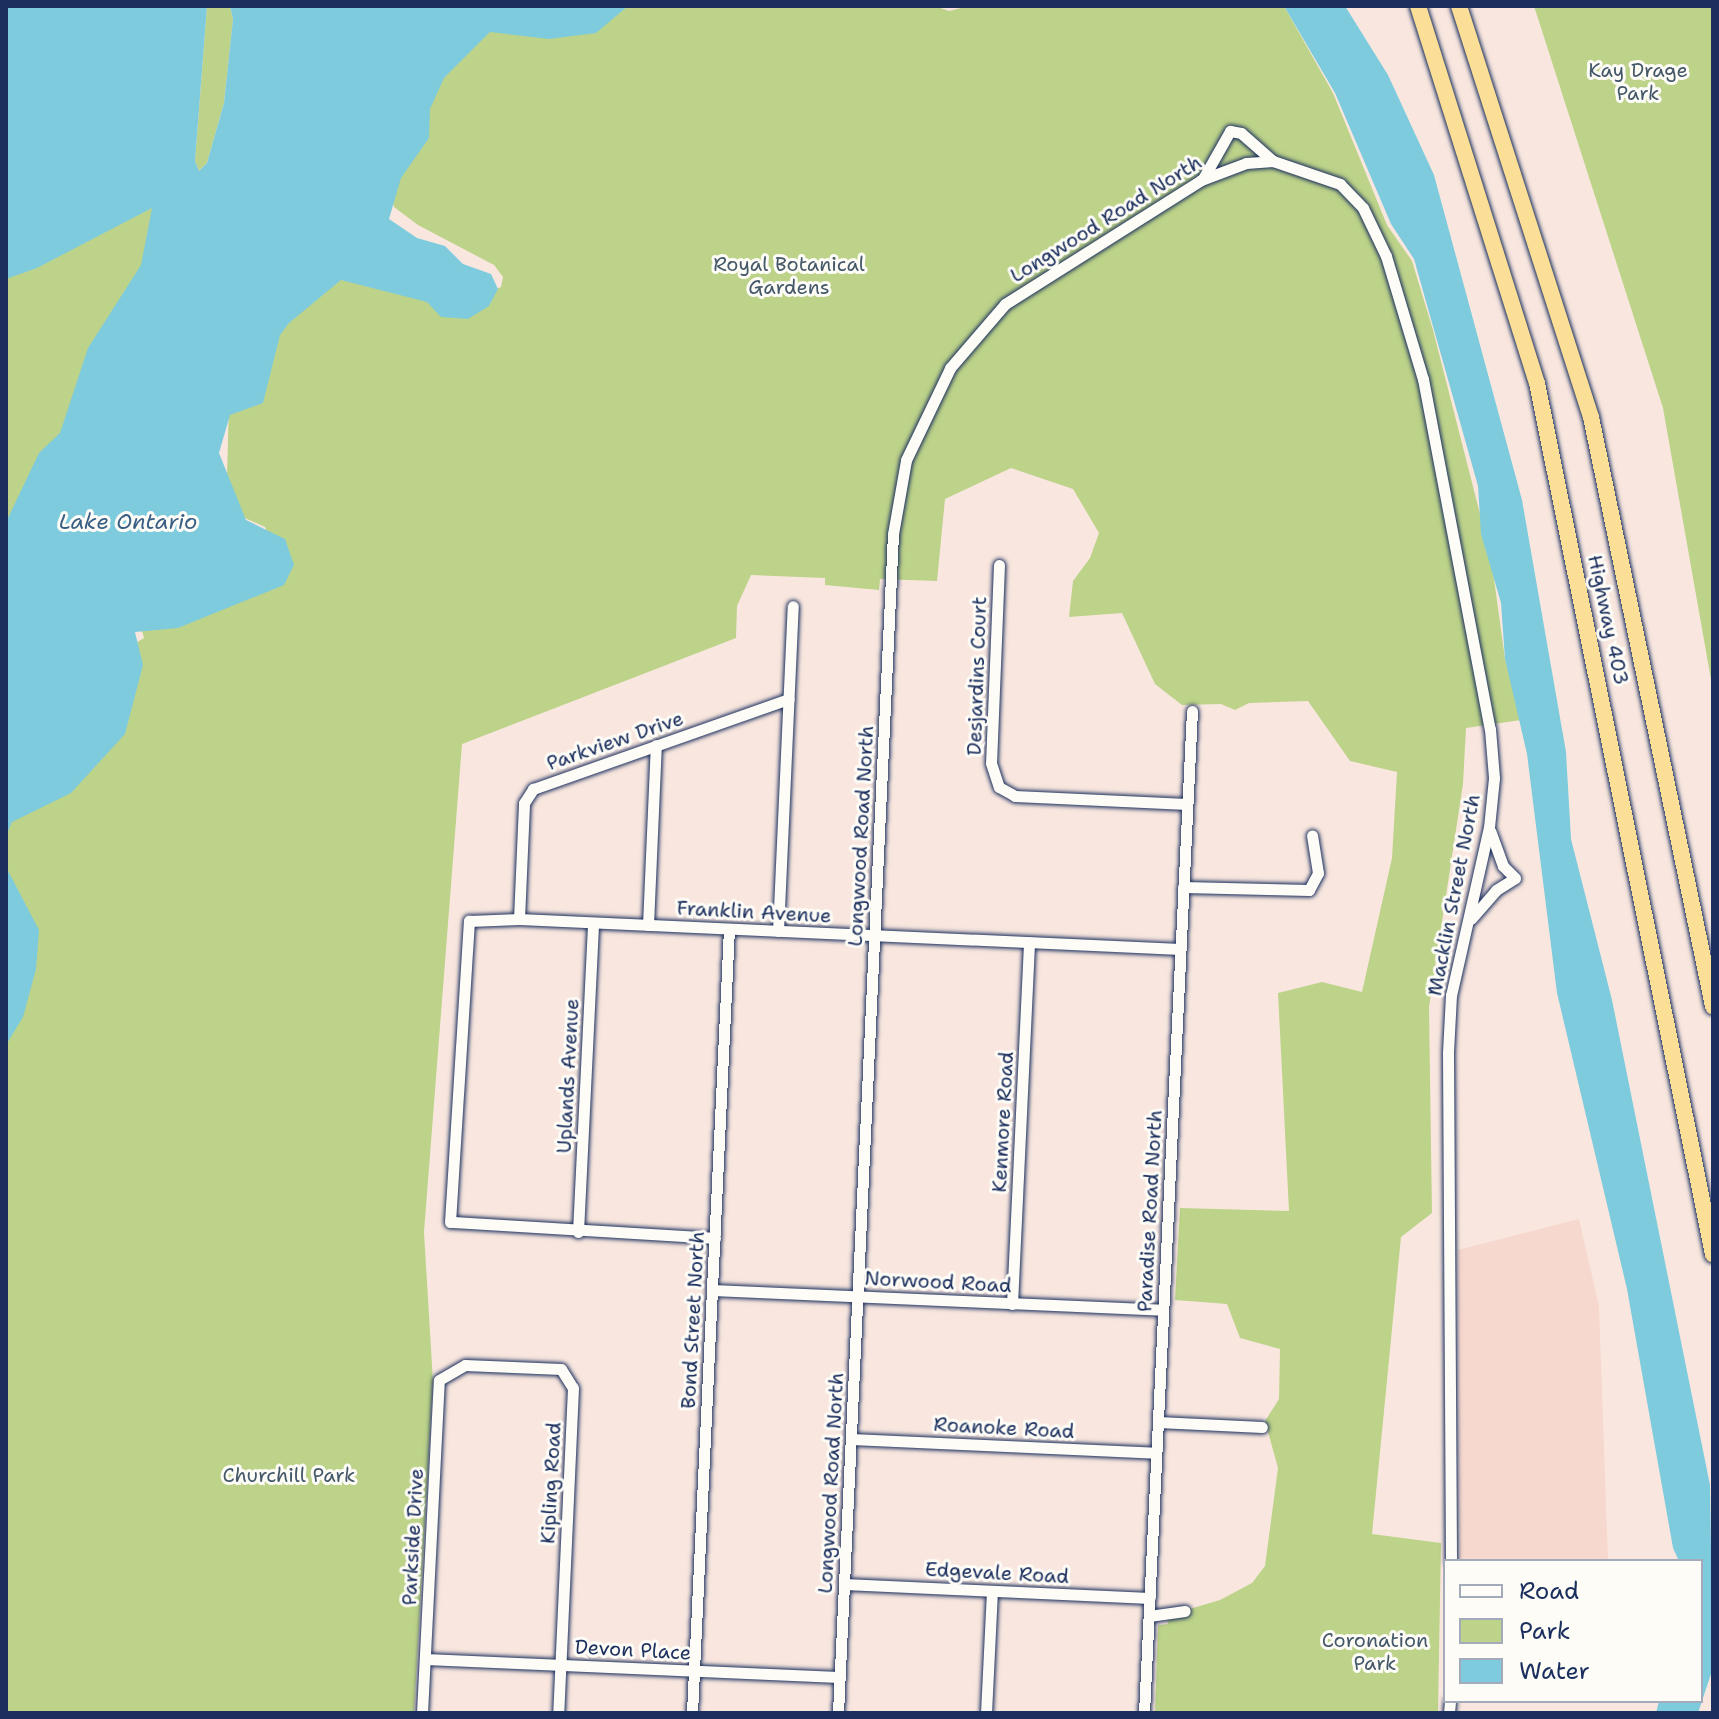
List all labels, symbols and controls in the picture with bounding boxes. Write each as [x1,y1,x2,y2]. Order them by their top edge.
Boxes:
park label: Kay Drage Park [1588,59,1688,106]
street label: Longwood Road North [1006,150,1206,288]
park label: Royal Botanical Gardens [713,253,865,300]
water label: Lake Ontario [59,509,197,535]
street label: Highway 403 [1583,553,1633,687]
street label: Desjardins Court [962,596,992,756]
street label: Parkview Drive [543,706,687,776]
street label: Longwood Road North [843,725,879,947]
street label: Macklin Street North [1423,792,1485,998]
street label: Franklin Avenue [676,896,832,928]
street label: Uplands Avenue [552,998,584,1154]
street label: Kenmore Road [987,1051,1019,1193]
street label: Paradise Road North [1133,1109,1167,1313]
street label: Bond Street North [676,1231,710,1409]
street label: Norwood Road [864,1266,1012,1298]
street label: Longwood Road North [813,1372,849,1594]
street label: Roanoke Road [933,1412,1075,1444]
street label: Kipling Road [536,1421,566,1545]
park label: Churchill Park [222,1463,356,1487]
street label: Parkside Drive [397,1468,429,1606]
street label: Edgevale Road [924,1557,1070,1589]
legend [1443,1559,1703,1703]
text: Road [1519,1575,1579,1607]
text: Park [1519,1615,1571,1647]
park label: Coronation Park [1322,1629,1428,1676]
street label: Devon Place [574,1635,692,1665]
text: Water [1519,1655,1590,1687]

